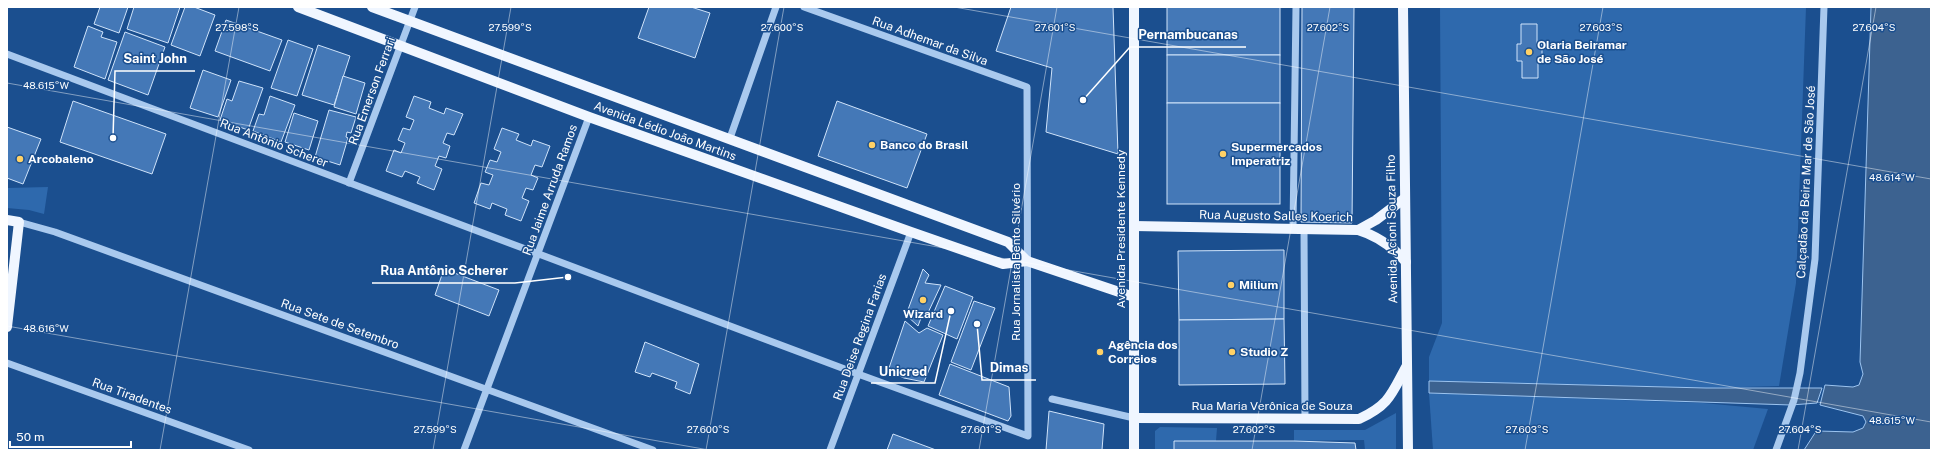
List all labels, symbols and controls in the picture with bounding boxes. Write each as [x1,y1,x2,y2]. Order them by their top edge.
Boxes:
street label: Rua Adhemar da Silva [870,14,990,68]
text: 27.598°S [215,21,259,33]
text: 27.599°S [488,21,532,33]
text: 27.600°S [761,21,804,33]
text: 27.601°S [1035,21,1076,33]
text: 27.602°S [1307,21,1350,33]
text: 27.603°S [1580,21,1623,33]
text: 27.604°S [1853,21,1896,33]
callout: Pernambucanas [1130,22,1246,47]
text: Pernambucanas [1138,27,1238,42]
street label: Rua Emerson Ferrari [346,35,398,147]
place label: Olaria Beiramar de São José [1537,38,1627,66]
callout: Saint John [115,46,195,71]
marker: Olaria Beiramar de São José [1524,47,1534,57]
text: Saint John [123,51,187,66]
text: 48.615°W [23,79,69,91]
street label: Calçadão da Beira Mar de São José [1794,85,1818,279]
street label: Avenida Lédio João Martins [592,99,738,163]
street label: Rua Antônio Scherer [218,116,330,170]
street label: Rua Jaime Arruda Ramos [520,123,580,257]
place label: Banco do Brasil [880,138,968,152]
marker: Banco do Brasil [867,140,877,150]
place label: Supermercados Imperatriz [1231,140,1322,168]
street label: Avenida Presidente Kennedy [1114,149,1128,308]
marker: Supermercados Imperatriz [1218,149,1228,159]
place label: Arcobaleno [28,152,94,166]
marker: Arcobaleno [15,154,25,164]
street label: Avenida Acioni Souza Filho [1384,154,1400,304]
text: 48.614°W [1869,171,1915,183]
street label: Rua Jornalista Bento Silvério [1009,183,1023,341]
street label: Rua Augusto Salles Koerich [1199,208,1353,224]
callout: Rua Antônio Scherer [372,258,515,283]
text: Rua Antônio Scherer [380,263,508,278]
street label: Rua Deise Regina Farias [831,272,889,402]
place label: Milium [1239,278,1279,292]
marker: Milium [1226,280,1236,290]
marker: Wizard [918,295,928,305]
street label: Rua Sete de Setembro [279,296,401,352]
place label: Wizard [903,307,943,321]
text: 48.616°W [23,322,69,334]
place label: Agência dos Correios [1108,338,1178,366]
place label: Studio Z [1240,345,1288,359]
marker: Agência dos Correios [1095,347,1105,357]
marker: Studio Z [1227,347,1237,357]
callout: Dimas [982,355,1036,380]
callout: Unicred [871,358,935,383]
text: Dimas [990,360,1028,375]
text: Unicred [879,364,927,379]
street label: Rua Tiradentes [90,375,174,417]
street label: Rua Maria Verônica de Souza [1191,399,1353,413]
text: 48.615°W [1869,414,1915,426]
scale bar [10,423,131,449]
text: 27.599°S [413,423,457,435]
text: 27.600°S [687,423,730,435]
text: 27.601°S [961,423,1002,435]
text: 27.602°S [1233,423,1276,435]
text: 27.603°S [1506,423,1549,435]
text: 27.604°S [1779,423,1822,435]
text: 50 m [16,430,44,444]

